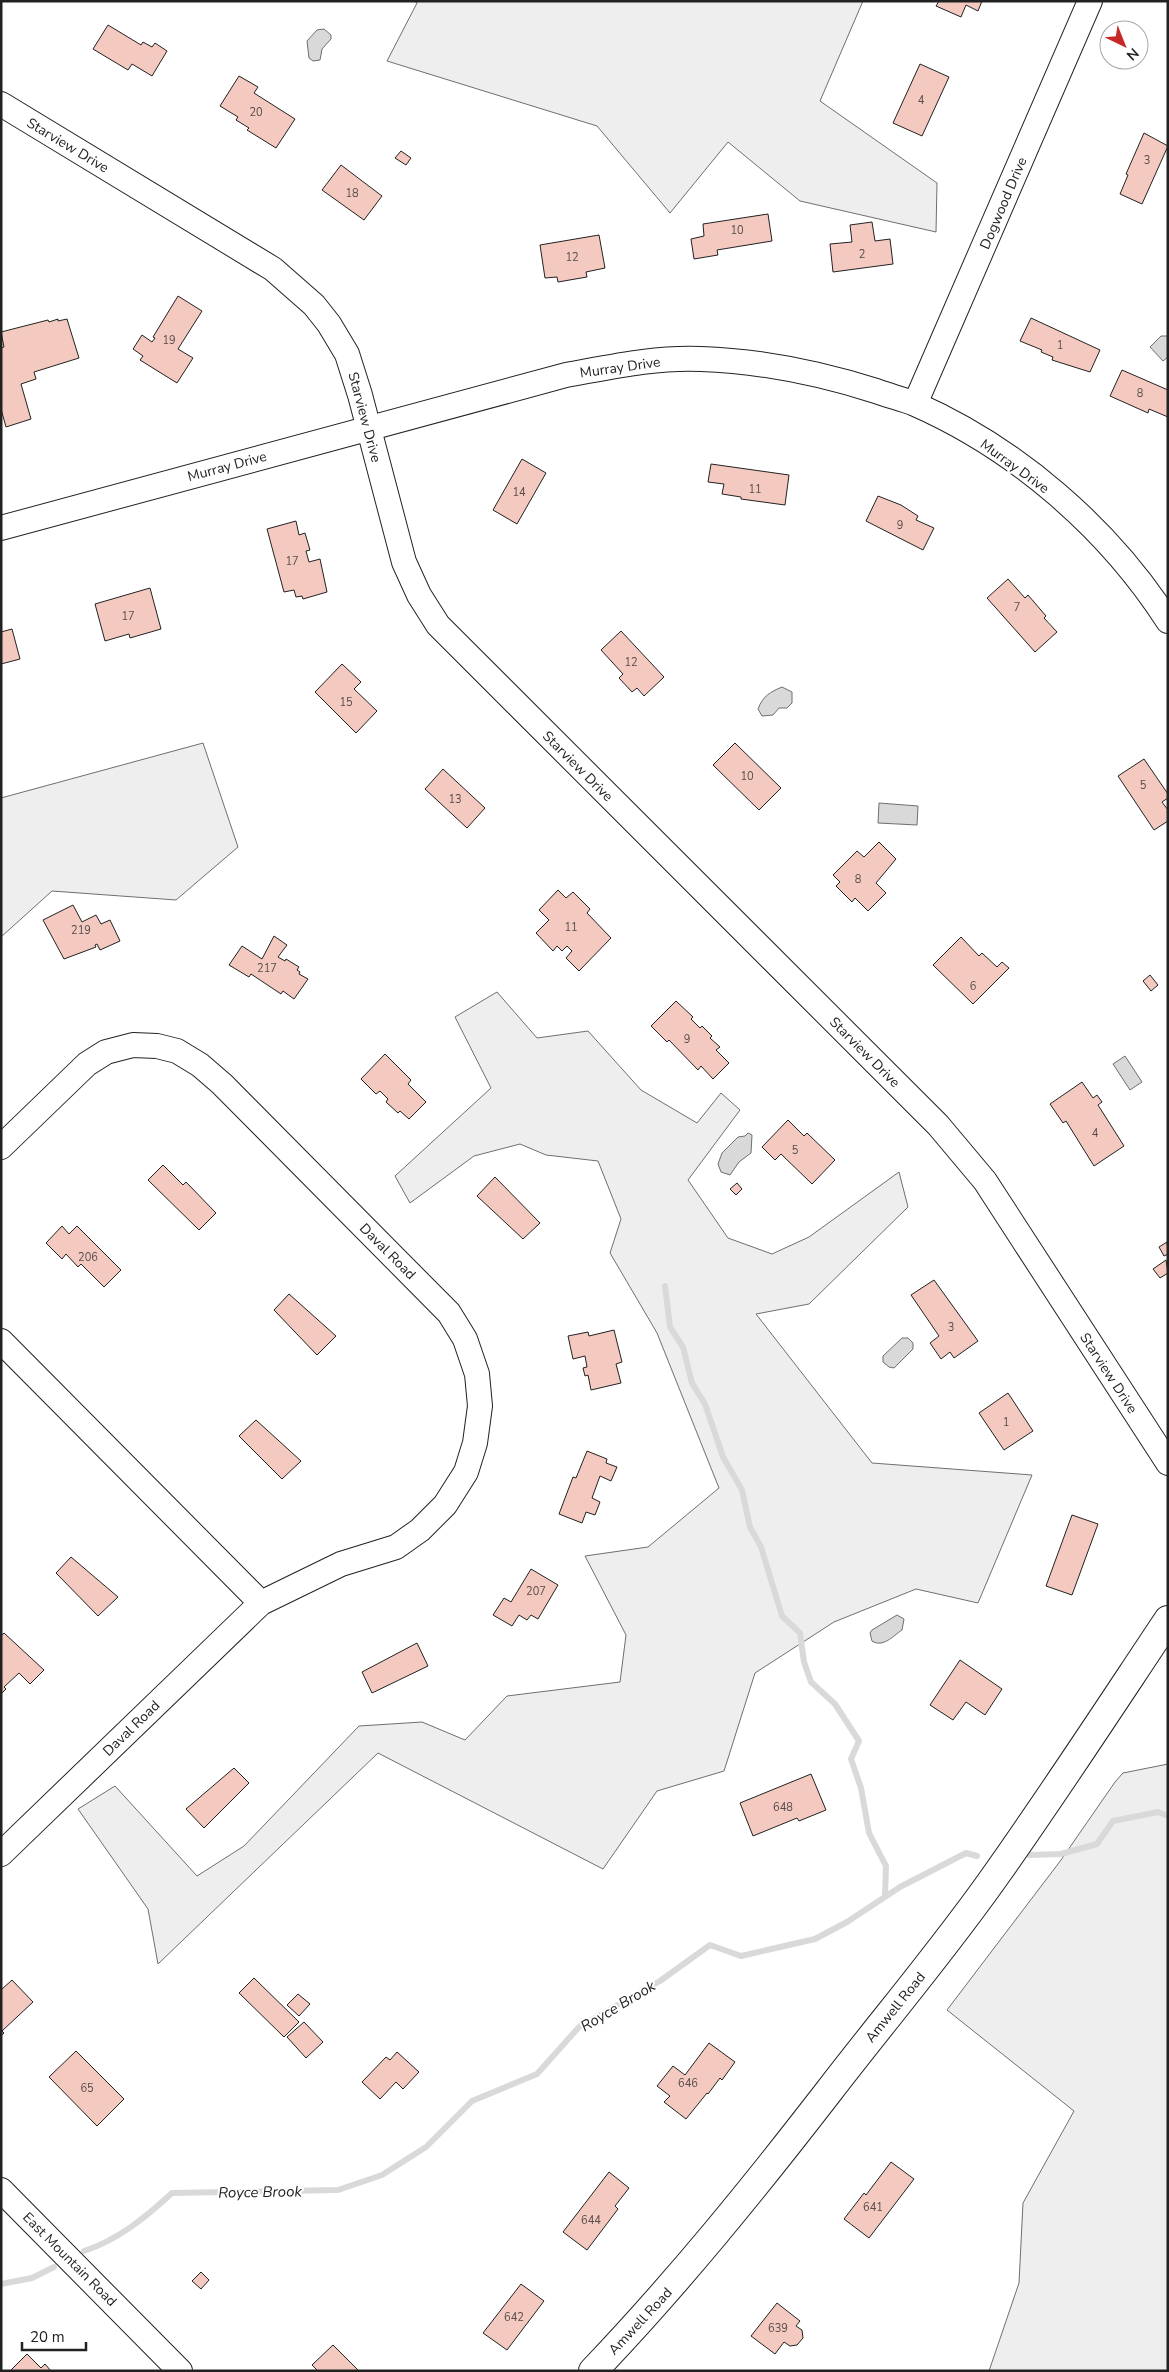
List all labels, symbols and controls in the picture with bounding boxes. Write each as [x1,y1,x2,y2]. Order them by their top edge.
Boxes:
north arrow [1099,20,1149,70]
text: N [1122,44,1143,65]
house number: 4 [918,93,925,108]
house number: 20 [249,105,263,120]
street label: Starview Drive [23,113,112,177]
house number: 3 [1144,153,1150,168]
street label: Dogwood Drive [975,154,1031,252]
house number: 18 [345,186,359,201]
house number: 10 [730,223,744,238]
house number: 2 [859,247,865,262]
house number: 12 [565,250,579,265]
house number: 19 [162,333,176,348]
house number: 1 [1057,338,1063,353]
street label: Murray Drive [579,352,662,383]
street label: Starview Drive [343,370,386,464]
house number: 8 [1137,386,1144,401]
street label: Murray Drive [976,435,1053,498]
street label: Murray Drive [185,447,269,486]
house number: 11 [748,482,762,497]
house number: 14 [512,485,526,500]
house number: 9 [897,518,903,533]
house number: 17 [285,554,299,569]
house number: 7 [1014,600,1020,615]
house number: 17 [121,609,135,624]
house number: 12 [624,655,638,670]
house number: 15 [339,695,353,710]
street label: Starview Drive [538,727,617,806]
house number: 10 [740,769,754,784]
house number: 5 [1140,778,1147,793]
house number: 13 [448,792,462,807]
house number: 8 [855,872,862,887]
house number: 11 [564,920,578,935]
house number: 219 [71,923,91,938]
house number: 217 [257,961,277,976]
house number: 6 [970,979,977,994]
street label: Starview Drive [825,1013,904,1092]
house number: 9 [684,1032,690,1047]
house number: 4 [1092,1126,1099,1141]
house number: 5 [792,1143,799,1158]
street label: Daval Road [355,1219,420,1284]
house number: 206 [78,1250,98,1265]
house number: 3 [948,1320,954,1335]
street label: Starview Drive [1075,1329,1142,1417]
house number: 1 [1003,1415,1009,1430]
house number: 207 [526,1584,546,1599]
street label: Daval Road [99,1696,164,1760]
house number: 648 [773,1800,793,1815]
street label: Amwell Road [861,1968,930,2047]
water label: Royce Brook [577,1976,660,2036]
house number: 646 [678,2076,698,2091]
house number: 65 [80,2081,94,2096]
water label: Royce Brook [218,2181,303,2203]
house number: 641 [863,2200,883,2215]
street label: East Mountain Road [18,2208,121,2311]
house number: 644 [581,2213,601,2228]
street label: Amwell Road [604,2284,677,2359]
house number: 642 [504,2310,524,2325]
scale bar [22,2320,86,2352]
house number: 639 [768,2321,788,2336]
text: 20 m [30,2327,65,2347]

